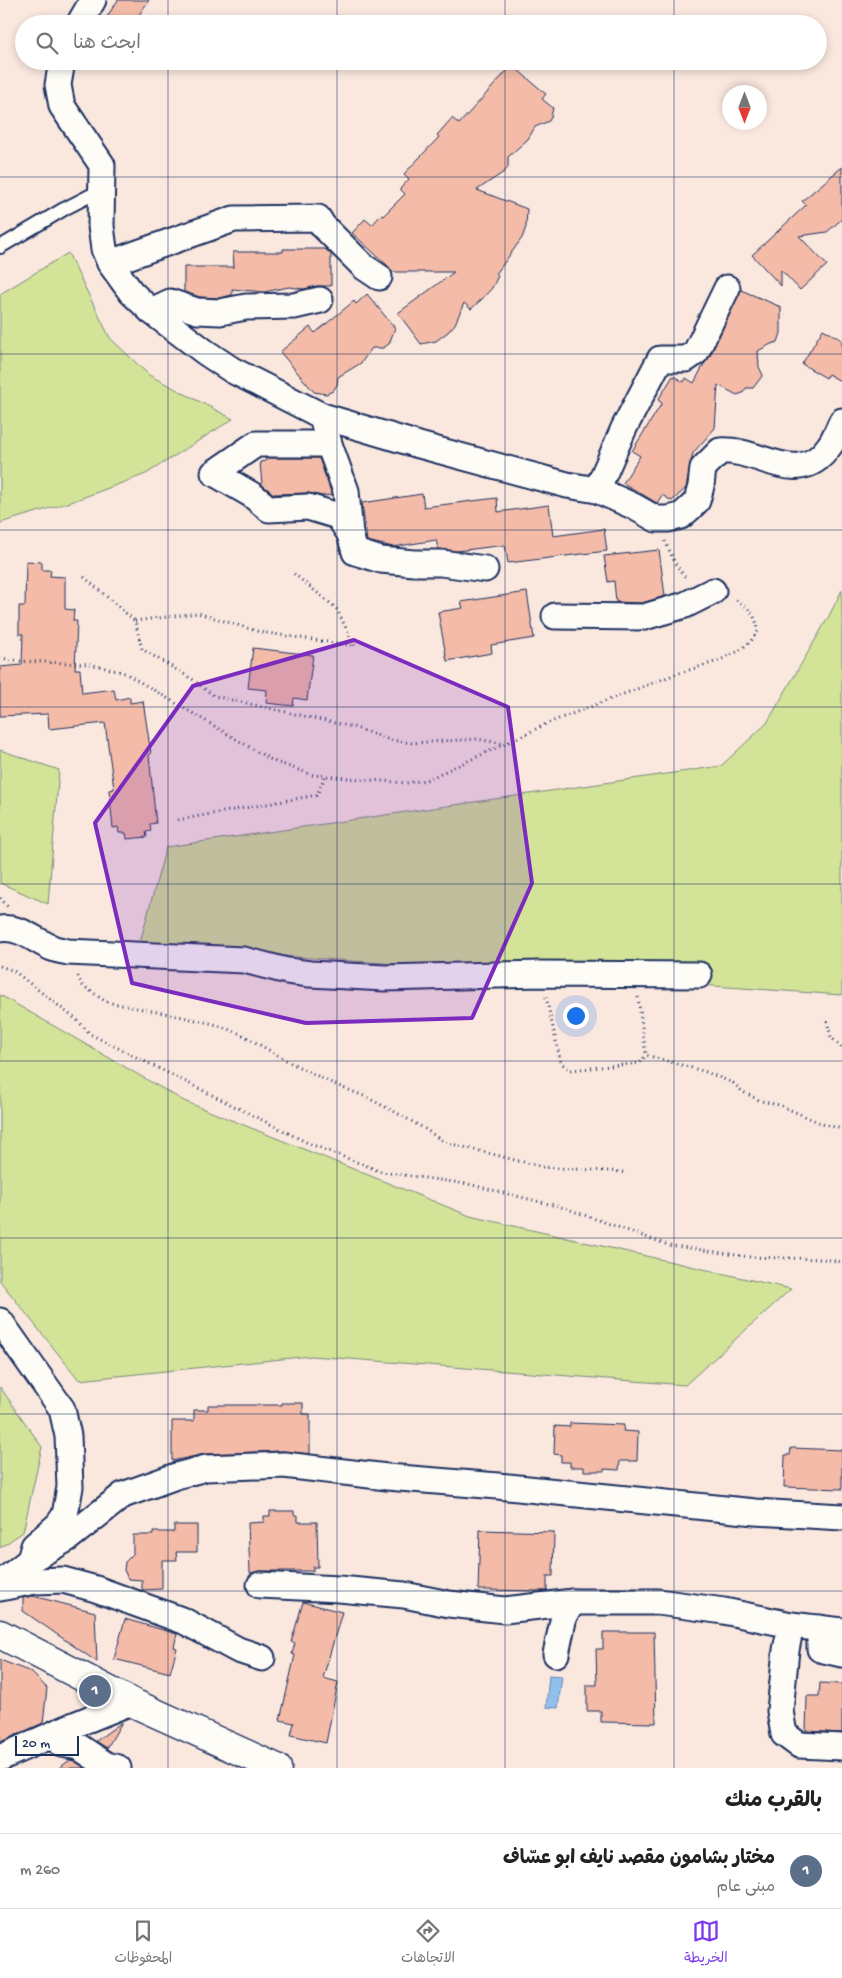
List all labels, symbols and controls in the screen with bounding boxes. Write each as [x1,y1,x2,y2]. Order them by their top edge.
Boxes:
search box [15,15,827,70]
icon: search [33,29,61,57]
text: ابحث هنا [73,33,141,56]
north arrow [722,85,767,130]
your location [563,1003,589,1029]
pin: 1 [79,1672,111,1710]
scale bar [15,1733,79,1756]
text: 20 m [22,1736,50,1753]
text: بالقرب منك [725,1790,822,1815]
text: مختار بشامون مقصد نايف ابو عسّاف [503,1848,775,1871]
text: 260 m [20,1862,60,1881]
text: 1 [803,1862,809,1881]
text: مبنى عام [716,1879,775,1898]
tab: المحفوظات [114,1917,172,1970]
tab: الاتجاهات [401,1917,455,1970]
tab: الخريطة [684,1917,728,1970]

